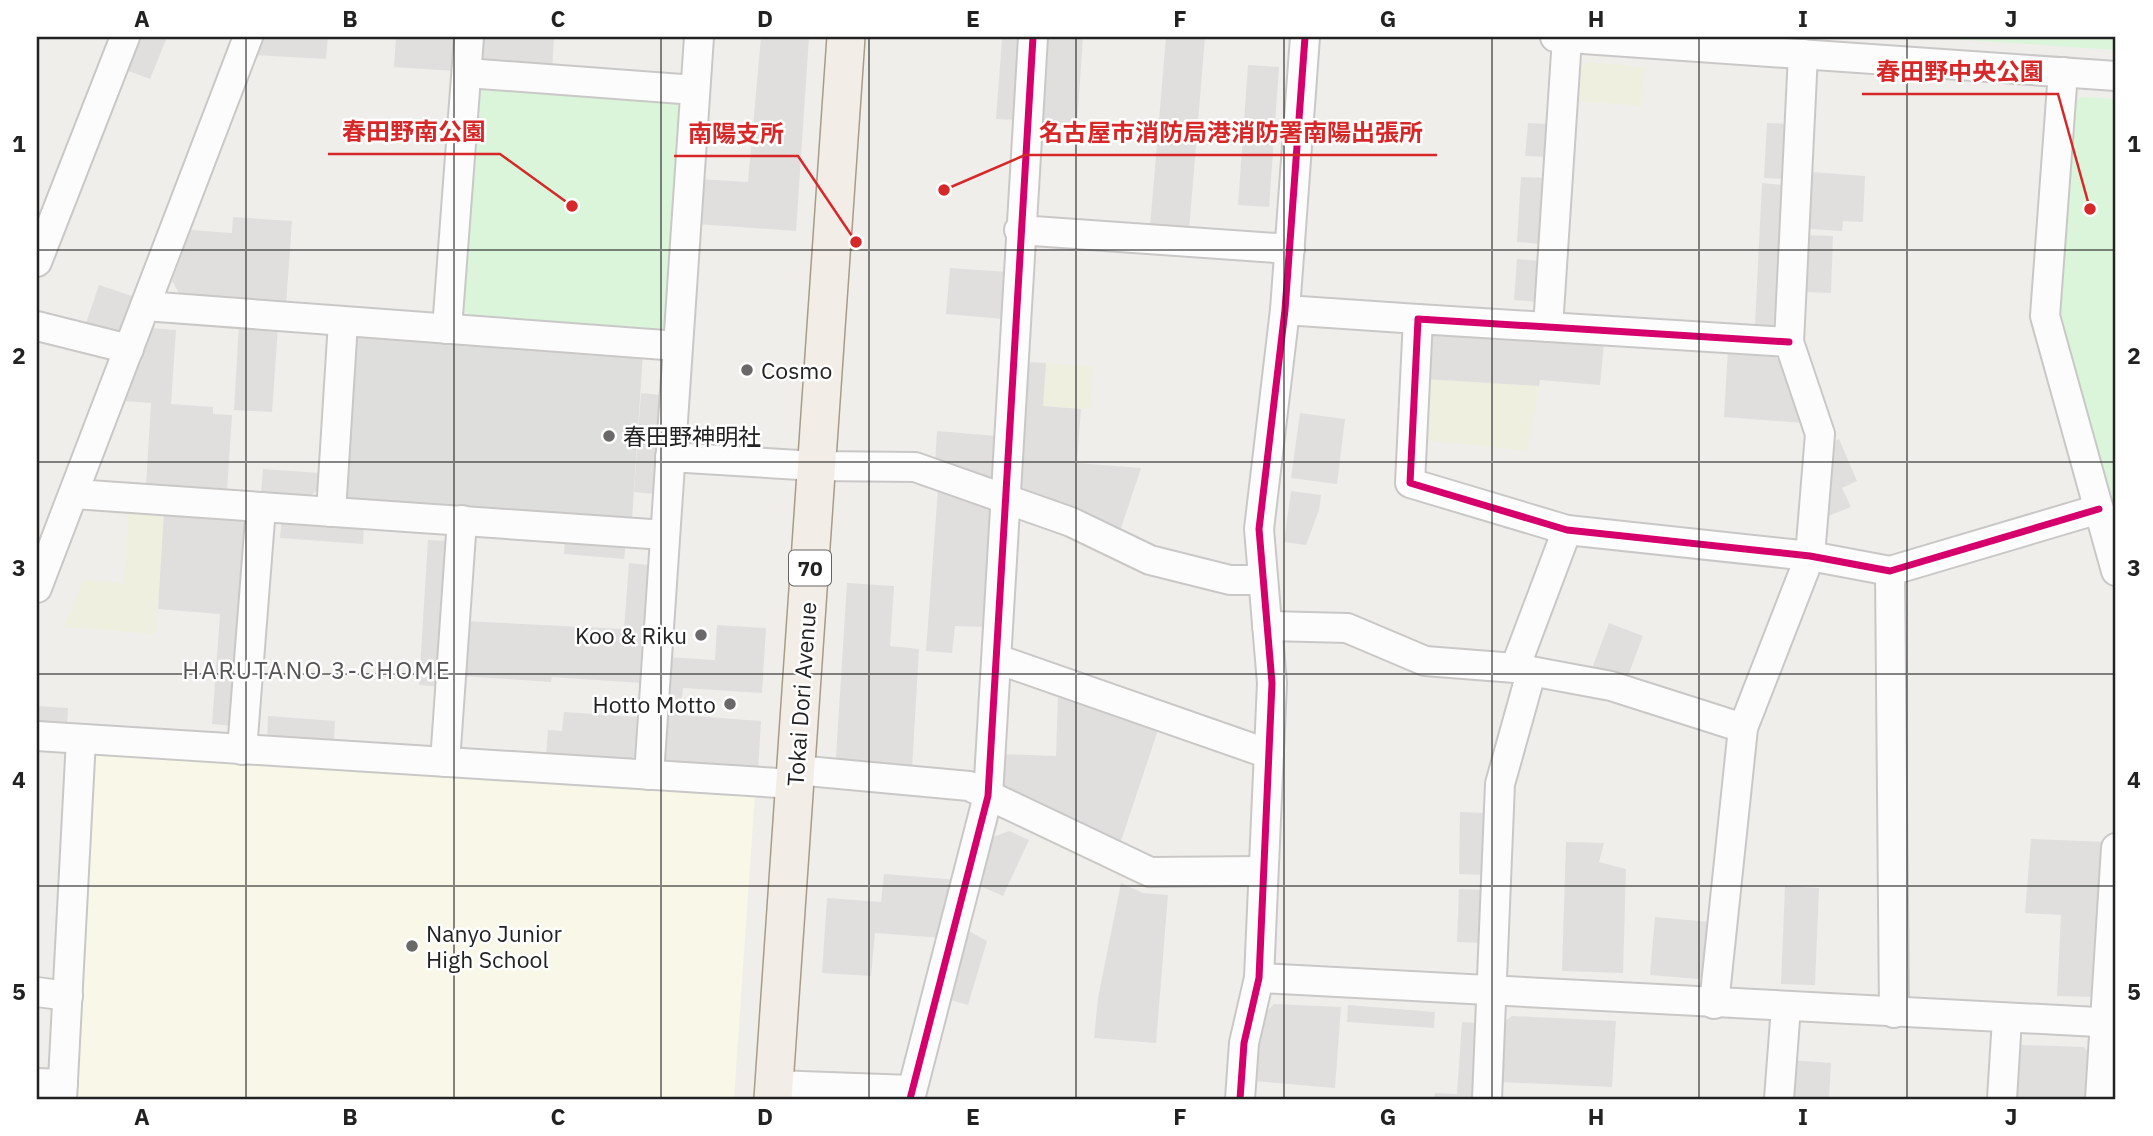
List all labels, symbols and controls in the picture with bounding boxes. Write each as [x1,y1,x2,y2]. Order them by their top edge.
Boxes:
text: A [134,3,150,33]
text: B [342,3,358,33]
text: C [551,3,566,33]
text: D [757,3,773,33]
text: E [966,3,980,33]
text: F [1173,3,1187,33]
text: G [1380,3,1396,33]
text: H [1588,3,1604,33]
text: I [1798,3,1808,33]
text: J [2005,3,2017,33]
callout: 春田野中央公園 [1862,49,2058,94]
text: 春田野中央公園 [1876,55,2044,87]
callout: 春田野南公園 [328,109,500,154]
callout: 名古屋市消防局港消防署南陽出張所 [1025,110,1437,155]
callout: 南陽支所 [674,111,798,156]
text: 春田野南公園 [342,115,486,147]
text: 名古屋市消防局港消防署南陽出張所 [1039,116,1423,148]
text: 南陽支所 [688,117,784,149]
text: 1 [12,128,26,158]
text: 1 [2127,128,2141,158]
text: 2 [12,340,26,370]
text: 2 [2127,340,2141,370]
place label: Cosmo [761,355,832,385]
marker: Cosmo [739,362,755,378]
place label: 春田野神明社 [623,421,761,451]
marker: 春田野神明社 [601,428,617,444]
road number: 70 [789,550,831,586]
text: 3 [12,552,26,582]
text: 3 [2127,552,2141,582]
street label: Tokai Dori Avenue [780,601,822,787]
place label: Koo & Riku [575,620,687,650]
marker: Koo & Riku [693,627,709,643]
district label: HARUTANO 3-CHOME [182,654,452,686]
place label: Hotto Motto [592,689,716,719]
marker: Hotto Motto [722,696,738,712]
text: 4 [12,764,26,794]
text: 4 [2127,764,2141,794]
place label: Nanyo Junior High School [426,918,563,974]
marker: Nanyo Junior High School [404,938,420,954]
text: 5 [12,976,26,1006]
text: 5 [2127,976,2141,1006]
text: A [134,1101,150,1131]
text: B [342,1101,358,1131]
text: C [551,1101,566,1131]
text: D [757,1101,773,1131]
text: E [966,1101,980,1131]
text: F [1173,1101,1187,1131]
text: G [1380,1101,1396,1131]
text: H [1588,1101,1604,1131]
text: I [1798,1101,1808,1131]
text: J [2005,1101,2017,1131]

